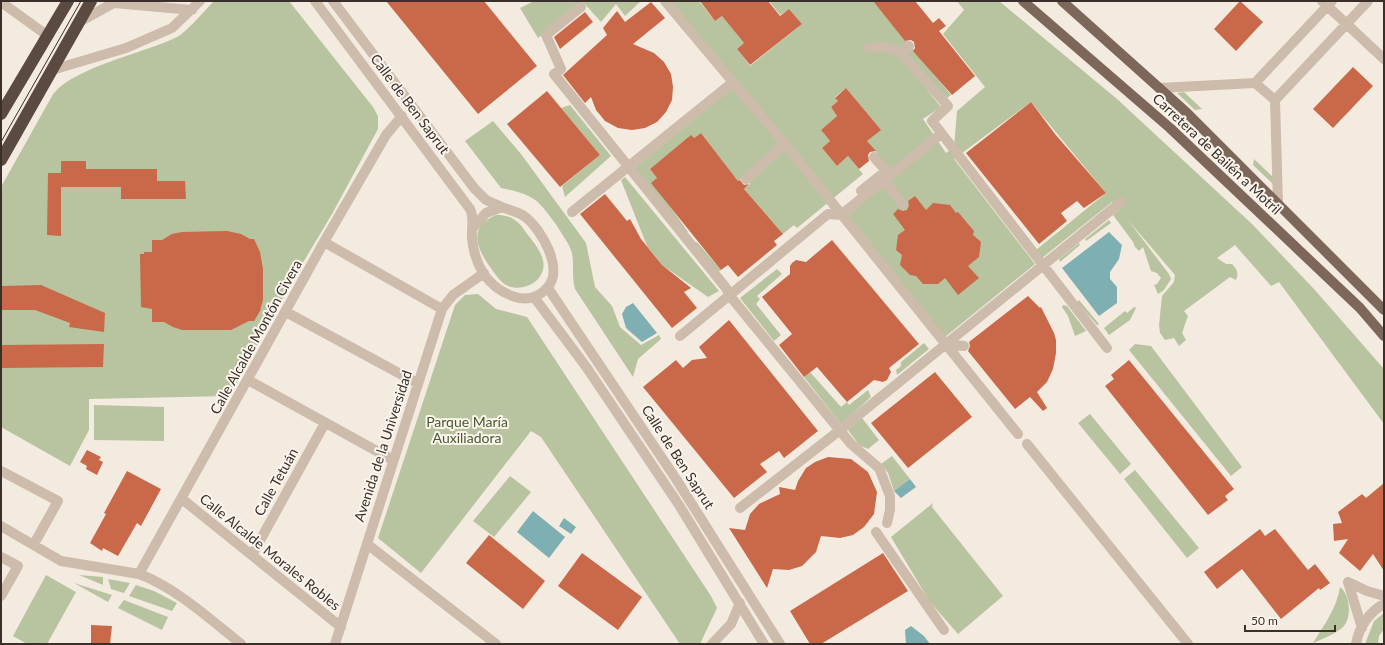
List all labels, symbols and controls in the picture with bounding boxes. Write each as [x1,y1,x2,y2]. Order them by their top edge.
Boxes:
street label: Calle de Ben Saprut [367,50,453,157]
street label: Carretera de Bailén a Motril [1150,90,1285,218]
street label: Calle Alcalde Montón Civera [206,257,305,417]
street label: Avenida de la Universidad [350,368,415,524]
street label: Calle de Ben Saprut [638,401,718,512]
park label: Parque María Auxiliadora [426,413,508,446]
street label: Calle Tetuán [250,445,301,519]
street label: Calle Alcalde Morales Robles [197,490,344,614]
scale bar [1245,607,1335,633]
text: 50 m [1251,613,1278,628]

